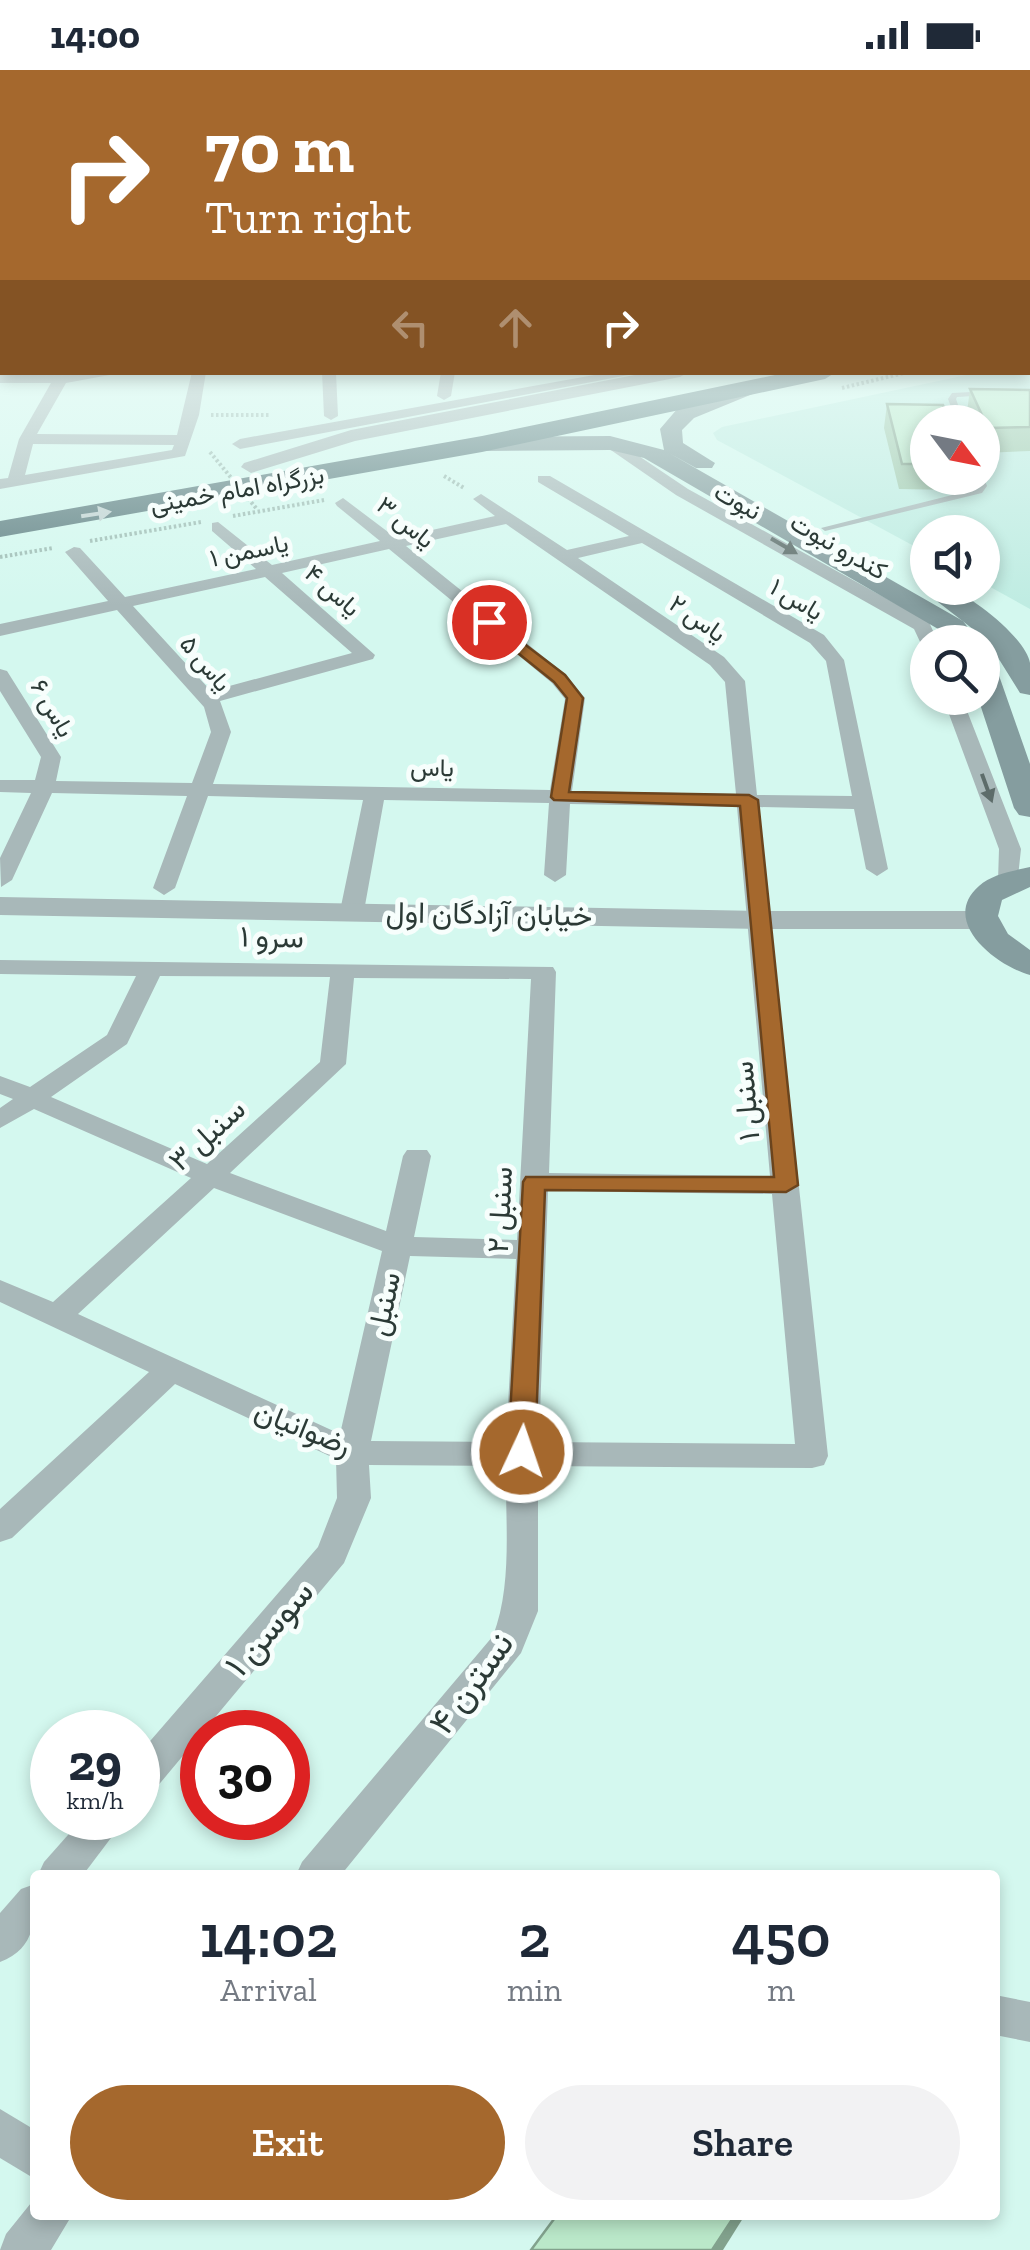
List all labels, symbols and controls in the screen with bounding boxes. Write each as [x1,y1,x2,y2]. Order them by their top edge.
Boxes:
text: 14:00 [50,12,140,58]
text: 70 m [205,106,354,190]
icon: right [40,110,170,240]
text: Turn right [205,191,411,245]
icon: left [383,300,438,355]
icon: ahead [488,300,543,355]
icon: right [593,300,648,355]
north arrow [910,405,1000,495]
map controls [910,405,1000,715]
street label: بزرگراه امام خمینی [148,459,327,521]
street label: نبوت [709,476,767,527]
street label: یاس ۳ [370,490,441,555]
one-way arrow [81,505,113,521]
street label: کندرو نبوت [785,506,893,587]
button: sound [910,515,1000,605]
street label: یاسمن ۱ [207,527,291,574]
one-way arrow [770,537,798,554]
street label: یاس ۴ [298,558,367,623]
street label: یاس ۱ [764,572,829,627]
pin [447,580,532,665]
street label: یاس ۲ [663,588,732,649]
icon: arrive [462,595,517,650]
button: search [910,625,1000,715]
street label: یاس ۵ [173,629,238,698]
street label: یاس ۶ [24,674,81,743]
street label: یاس [410,752,454,783]
one-way arrow [980,774,995,804]
street label: خیابان آزادگان اول [385,894,593,934]
street label: سرو ۱ [240,918,304,956]
street label: سنبل ۱ [725,1060,767,1142]
street label: سنبل ۳ [161,1091,253,1179]
street label: سنبل ۲ [480,1166,520,1254]
street label: سنبل [360,1269,408,1339]
street label: رضوانیان [249,1392,357,1464]
position arrow [470,1400,574,1504]
street label: سوسن ۱ [216,1571,323,1685]
street label: نسترن ۴ [420,1624,523,1743]
speed limit sign: 30 [180,1710,310,1840]
text: 29 [68,1733,122,1793]
text: km/h [66,1785,124,1815]
text: 14:02 [200,1900,337,1972]
text: 2 [519,1900,550,1972]
text: 450 [731,1900,831,1972]
text: Arrival [220,1971,317,2009]
text: min [507,1971,562,2009]
text: m [767,1971,795,2009]
button: Exit [70,2085,505,2200]
button: Share [525,2085,960,2200]

